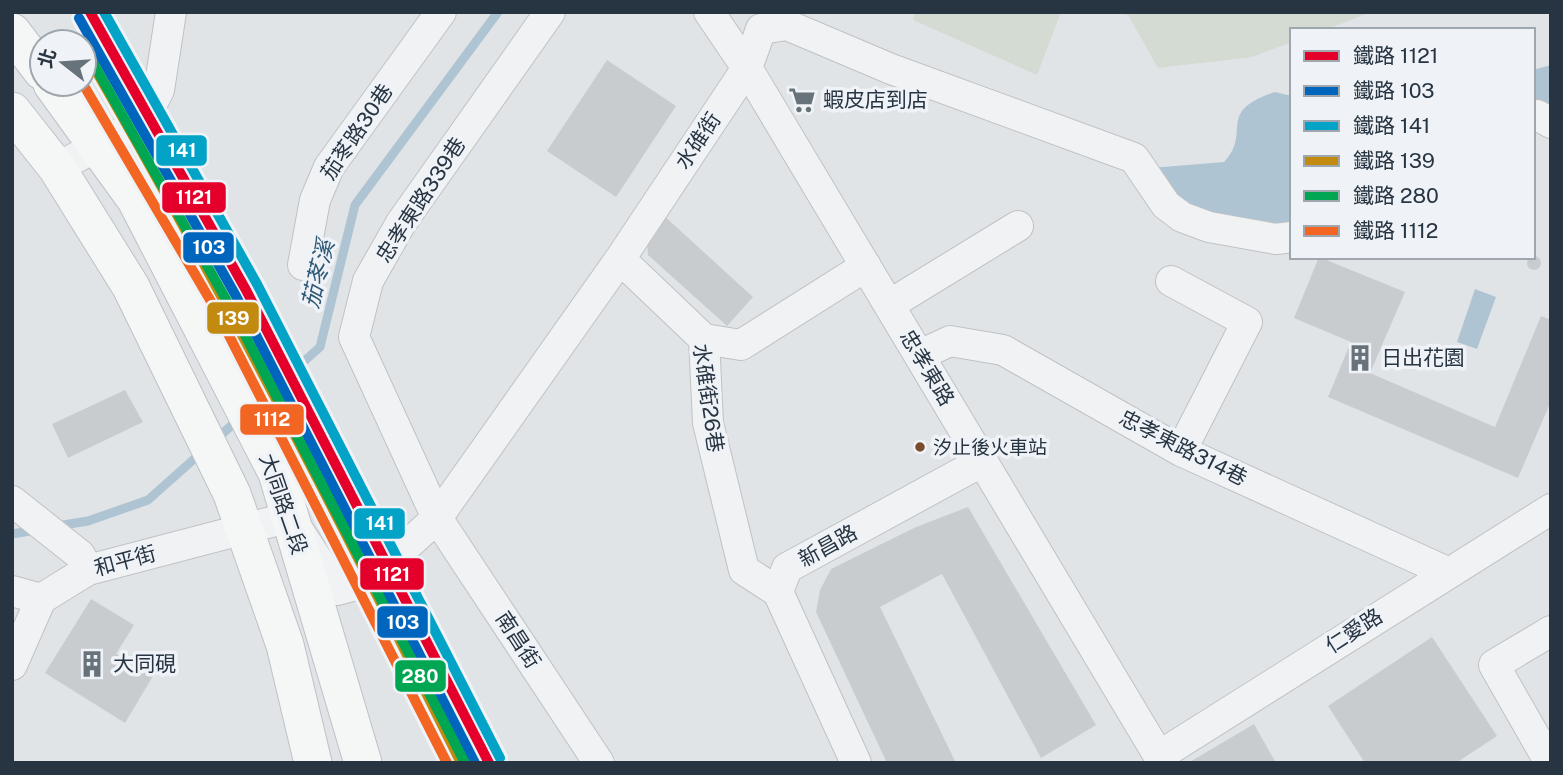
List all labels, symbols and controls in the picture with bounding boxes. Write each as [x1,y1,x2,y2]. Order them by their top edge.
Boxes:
north arrow [28,28,98,98]
legend [1290,28,1535,259]
text: 鐵路 1121 [1353,43,1438,68]
text: 北 [33,46,60,70]
text: 鐵路 103 [1353,78,1435,103]
street label: 茄苳路30巷 [315,79,398,184]
supermarket icon: 蝦皮店到店 [787,85,817,115]
place label: 蝦皮店到店 [823,87,928,112]
street label: 水碓街 [670,108,726,174]
text: 鐵路 141 [1353,113,1430,138]
street label: 忠孝東路339巷 [371,132,470,267]
line badge: 141 [155,134,208,167]
text: 141 [168,139,196,161]
text: 鐵路 139 [1353,148,1435,173]
line badge: 1121 [161,181,227,214]
text: 鐵路 280 [1353,183,1439,208]
text: 1121 [176,186,212,208]
text: 鐵路 1112 [1353,218,1438,243]
line badge: 103 [182,231,235,264]
water label: 茄苳溪 [296,234,340,311]
text: 103 [193,236,225,258]
line badge: 139 [206,301,260,335]
text: 139 [216,307,250,329]
street label: 忠孝東路 [895,325,960,410]
street label: 水碓街26巷 [688,342,728,454]
building icon: 日出花園 [1345,343,1375,373]
place label: 日出花園 [1381,345,1465,370]
line badge: 1112 [239,403,305,436]
street label: 忠孝東路314巷 [1115,405,1251,490]
text: 1112 [254,408,290,430]
place label: 汐止後火車站 [933,436,1047,458]
marker: 汐止後火車站 [913,440,927,454]
street label: 大同路二段 [255,450,312,558]
line badge: 141 [353,507,406,540]
text: 141 [366,512,394,534]
street label: 新昌路 [794,519,861,572]
street label: 和平街 [91,540,159,581]
line badge: 1121 [359,557,425,591]
text: 1121 [374,563,410,585]
street label: 仁愛路 [1321,603,1387,658]
line badge: 103 [376,605,429,639]
street label: 南昌街 [491,607,546,673]
text: 103 [387,611,419,633]
building icon: 大同硯 [77,649,107,679]
place label: 大同硯 [113,651,176,676]
line badge: 280 [394,659,447,693]
text: 280 [401,665,439,687]

